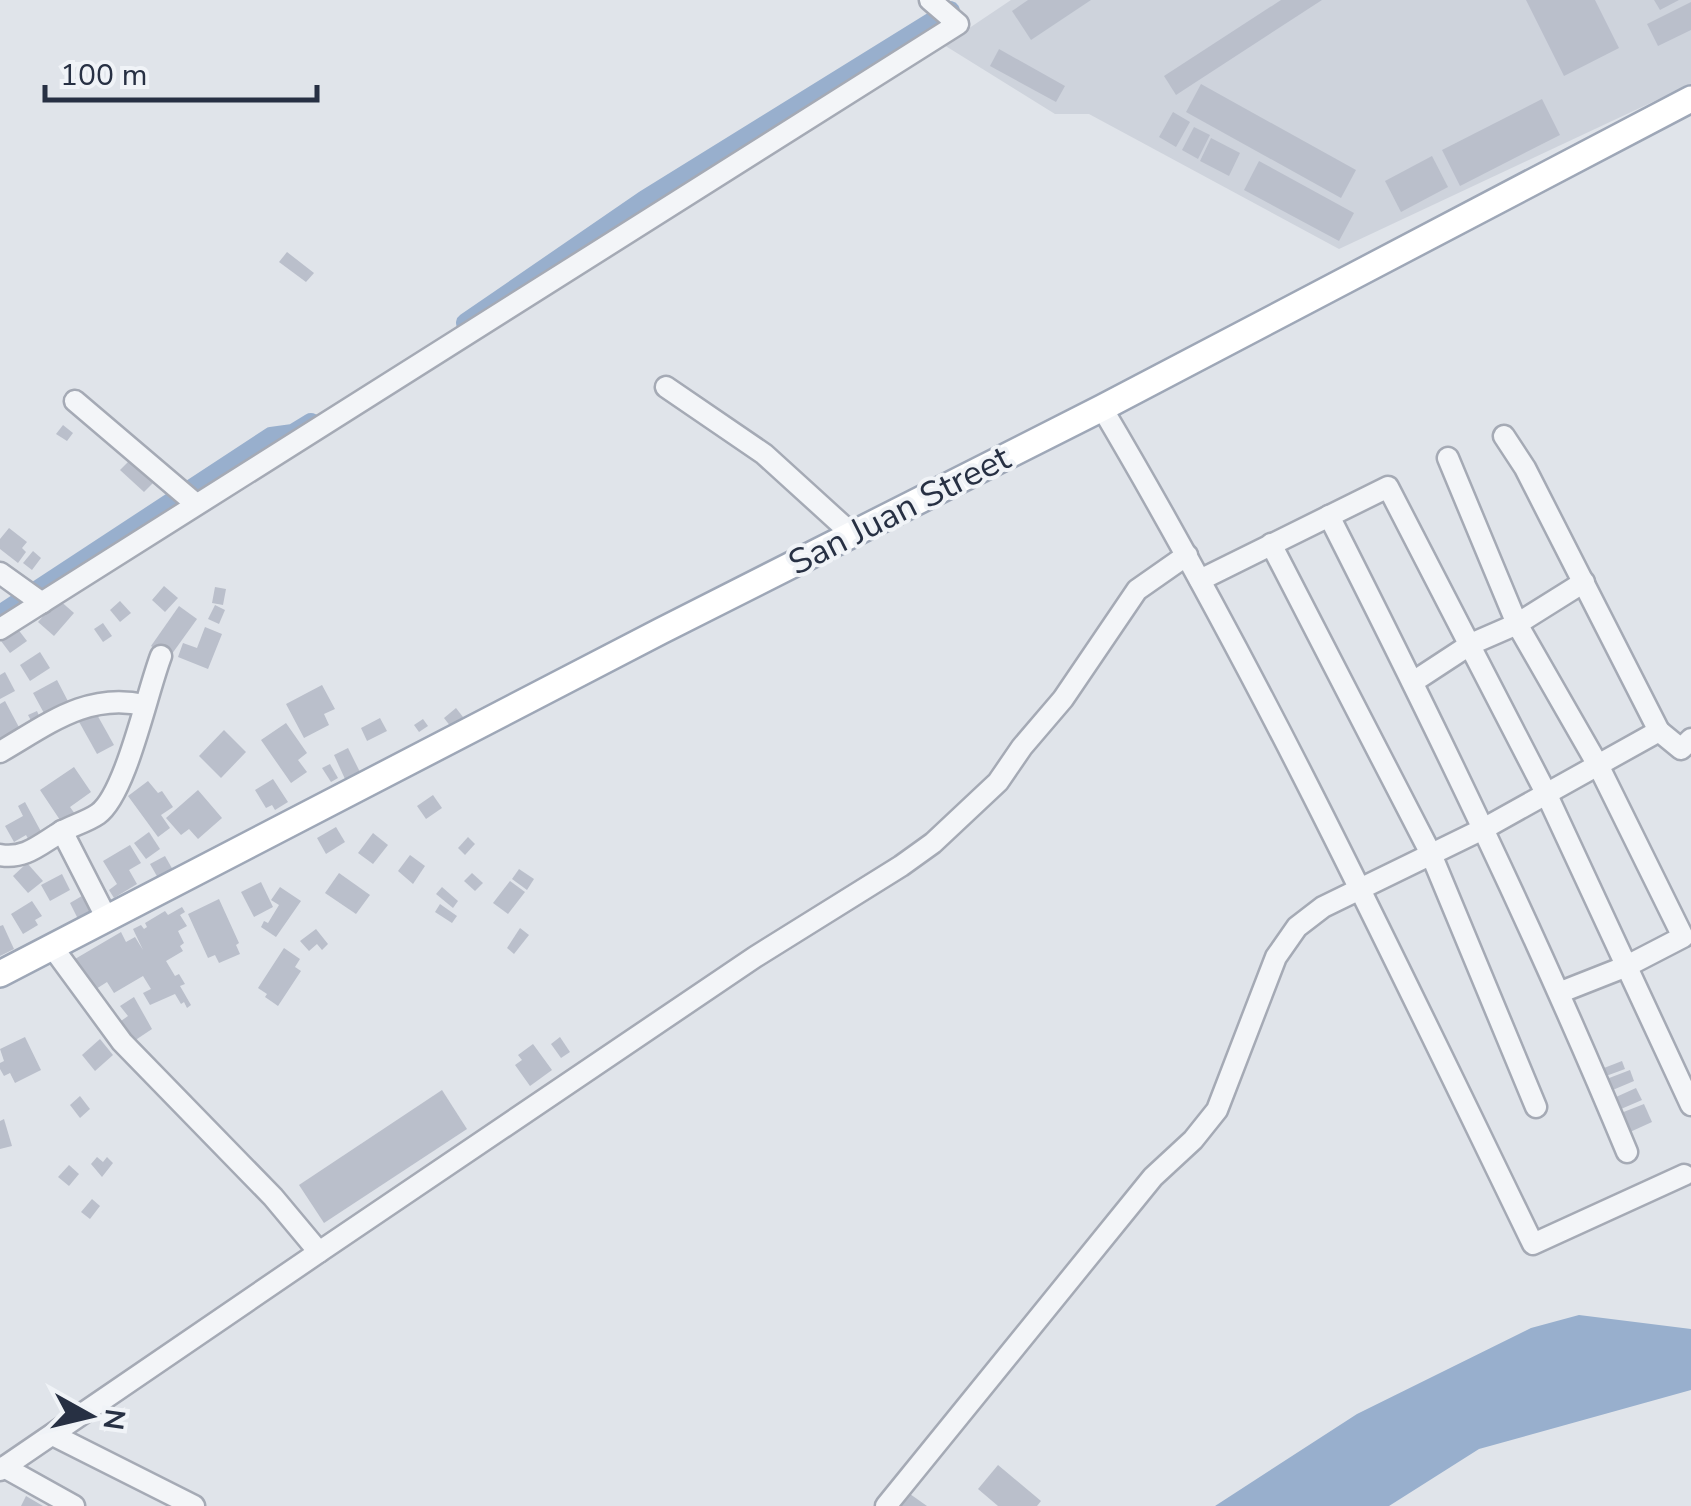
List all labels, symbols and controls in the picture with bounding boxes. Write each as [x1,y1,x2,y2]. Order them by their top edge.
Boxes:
scale bar [45,40,318,102]
text: 100 m [60,55,147,96]
street label: San Juan Street [780,434,1019,587]
north arrow [40,1366,140,1466]
text: N [93,1406,134,1432]

